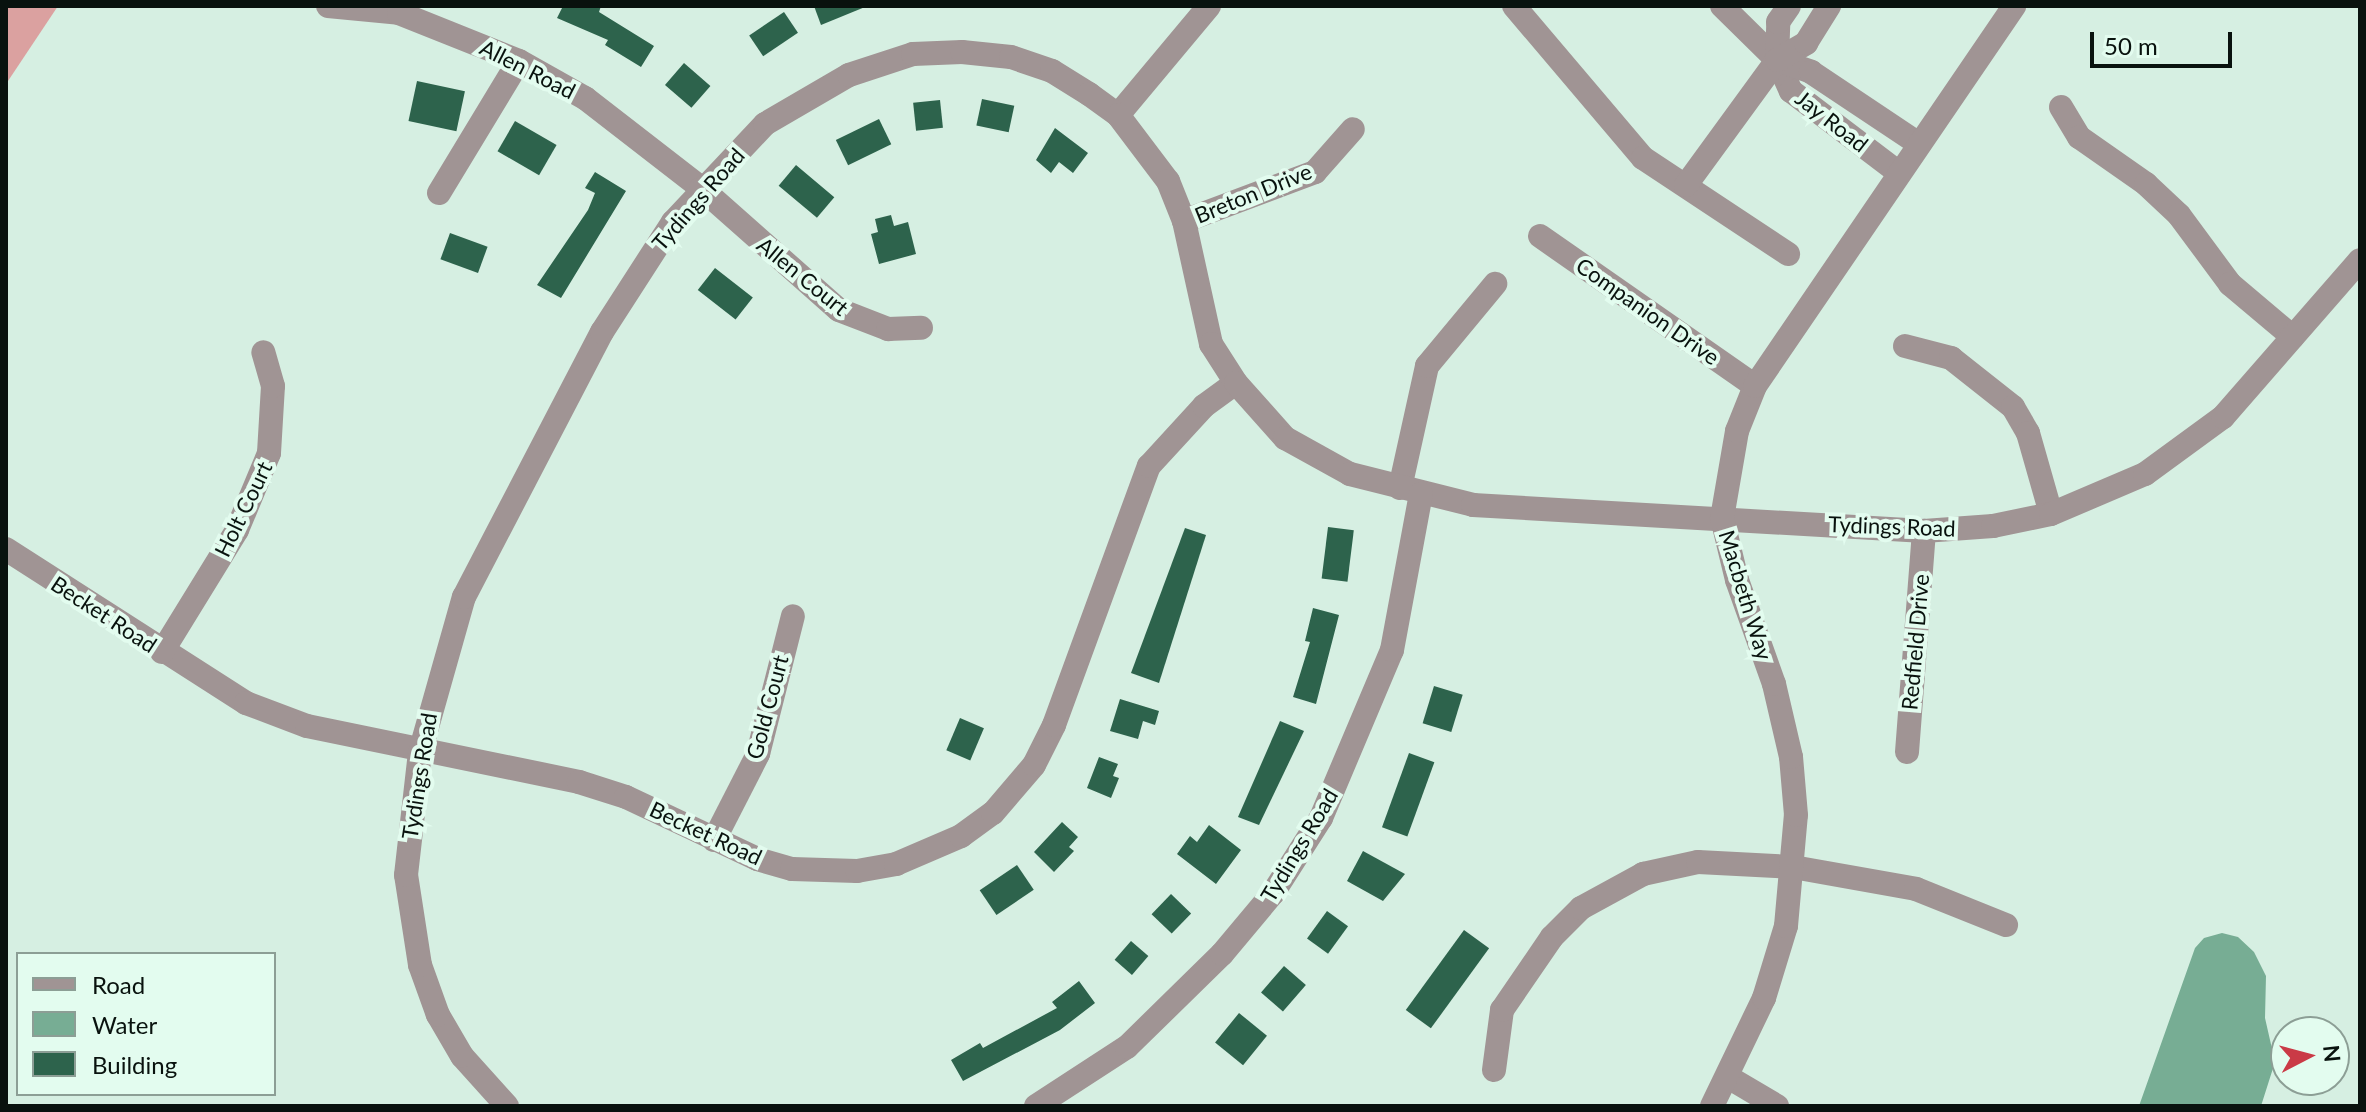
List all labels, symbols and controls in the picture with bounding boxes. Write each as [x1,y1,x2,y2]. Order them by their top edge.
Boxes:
scale bar [2094,16,2236,66]
text: 50 m [2104,31,2158,60]
street label: Allen Road [476,34,580,104]
street label: Jay Road [1790,84,1874,158]
street label: Tydings Road [646,142,750,256]
street label: Breton Drive [1191,158,1315,228]
street label: Allen Court [752,231,854,321]
street label: Companion Drive [1571,252,1725,370]
street label: Holt Court [209,457,277,561]
street label: Tydings Road [1828,511,1956,541]
street label: Macbeth Way [1714,527,1778,663]
street label: Becket Road [46,570,162,658]
street label: Redfield Drive [1896,573,1934,711]
street label: Gold Court [740,652,794,762]
street label: Tydings Road [396,711,442,841]
street label: Tydings Road [1255,784,1343,906]
street label: Becket Road [646,796,766,870]
legend [16,952,276,1096]
text: Road [92,970,145,999]
text: Water [92,1010,157,1039]
north arrow [2270,1016,2350,1096]
text: N [2318,1044,2347,1063]
text: Building [92,1050,177,1079]

